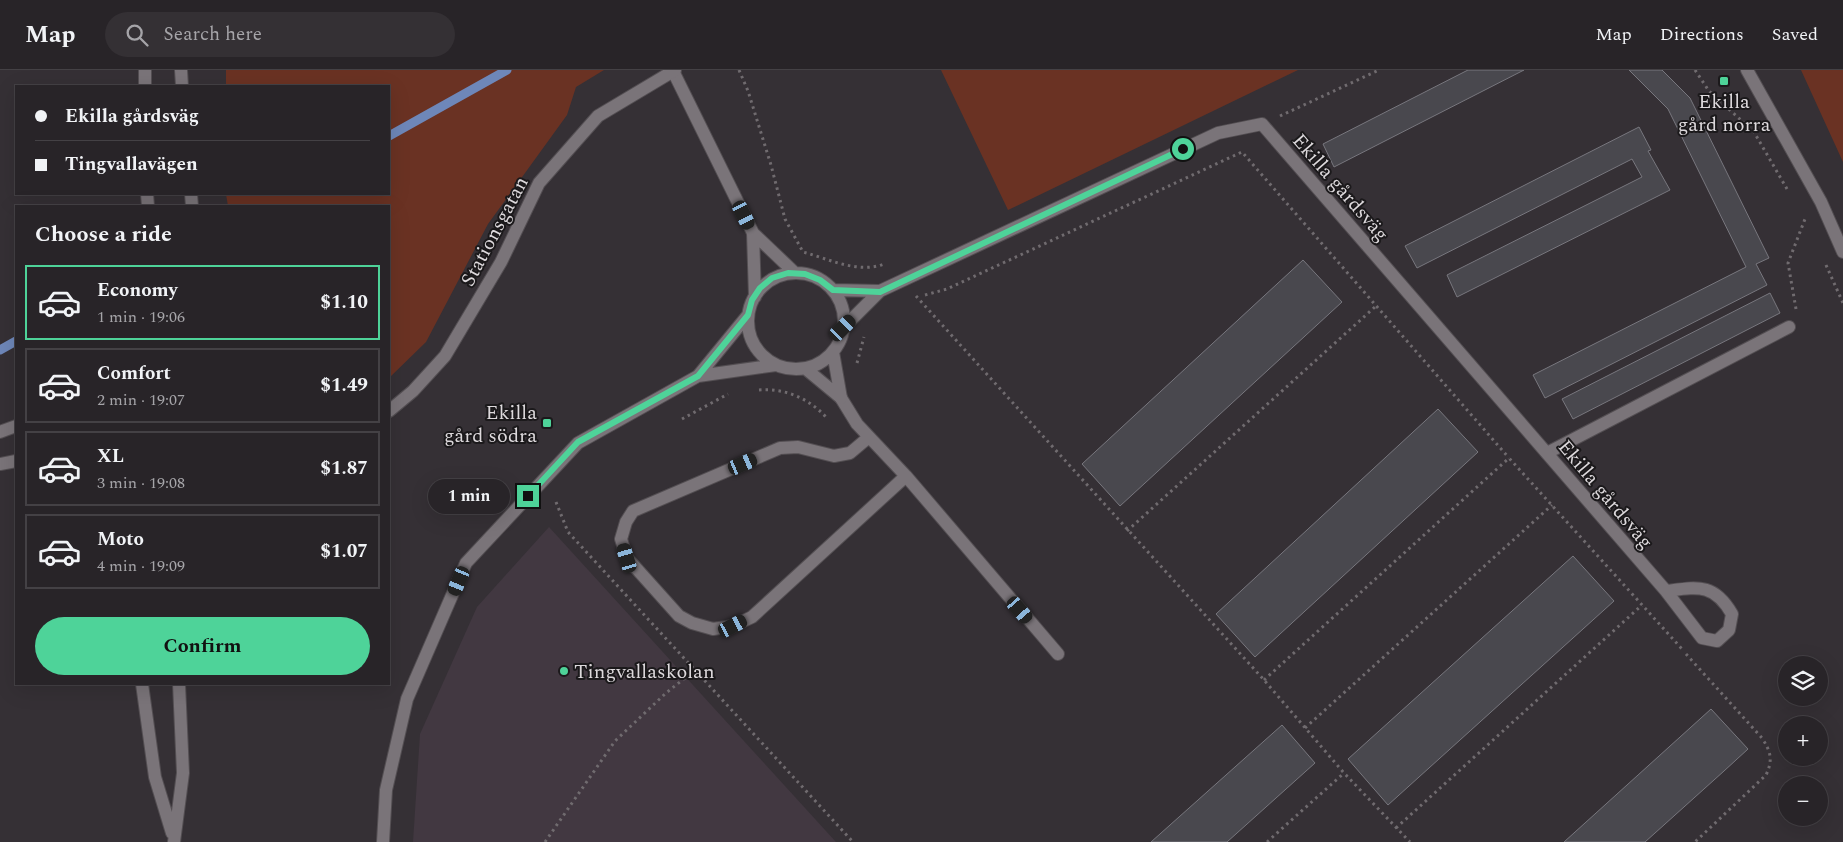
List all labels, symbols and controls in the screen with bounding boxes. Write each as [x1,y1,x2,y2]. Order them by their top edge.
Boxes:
search box [105,12,455,57]
text: Map [25,17,75,53]
text: Search here [163,20,262,49]
icon: search [123,21,151,49]
text: Map [1596,21,1632,48]
text: Directions [1660,21,1744,48]
text: Saved [1772,21,1818,48]
marker: Ekilla gård norra [1718,75,1730,87]
place label: Ekilla gård norra [1678,87,1771,140]
text: Ekilla gårdsväg [65,102,199,131]
street label: Ekilla gårdsväg [1285,127,1396,248]
route start [1172,138,1194,160]
text: Tingvallavägen [65,150,198,179]
street label: Stationsgatan [453,171,537,292]
car [730,198,757,232]
text: Choose a ride [35,218,172,251]
text: Economy [97,276,178,305]
icon: car [37,280,82,325]
text: $1.10 [320,288,368,317]
text: 1 min · 19:06 [97,305,185,329]
car [827,312,858,344]
text: Comfort [97,359,171,388]
icon: car [37,363,82,408]
text: $1.49 [320,371,368,400]
text: 2 min · 19:07 [97,388,185,412]
place label: Ekilla gård södra [444,398,537,451]
marker: Ekilla gård södra [541,417,553,429]
street label: Ekilla gårdsväg [1550,433,1660,556]
text: XL [97,442,124,471]
icon: car [37,446,82,491]
car [726,451,759,477]
text: $1.87 [320,454,368,483]
text: 3 min · 19:08 [97,471,185,495]
callout: 1 min [428,478,510,514]
text: 1 min [448,484,490,508]
route end [517,485,539,507]
text: Moto [97,525,144,554]
icon: car [37,529,82,574]
text: $1.07 [320,537,368,566]
car [615,541,638,575]
text: 4 min · 19:09 [97,554,185,578]
car [446,564,471,598]
car [1004,594,1035,626]
car [716,613,749,639]
button: Confirm [35,617,370,675]
map controls [1778,656,1828,826]
button: layers [1778,656,1828,706]
place label: Tingvallaskolan [574,657,715,687]
marker: Tingvallaskolan [558,665,570,677]
button: + [1778,716,1828,766]
button: − [1778,776,1828,826]

